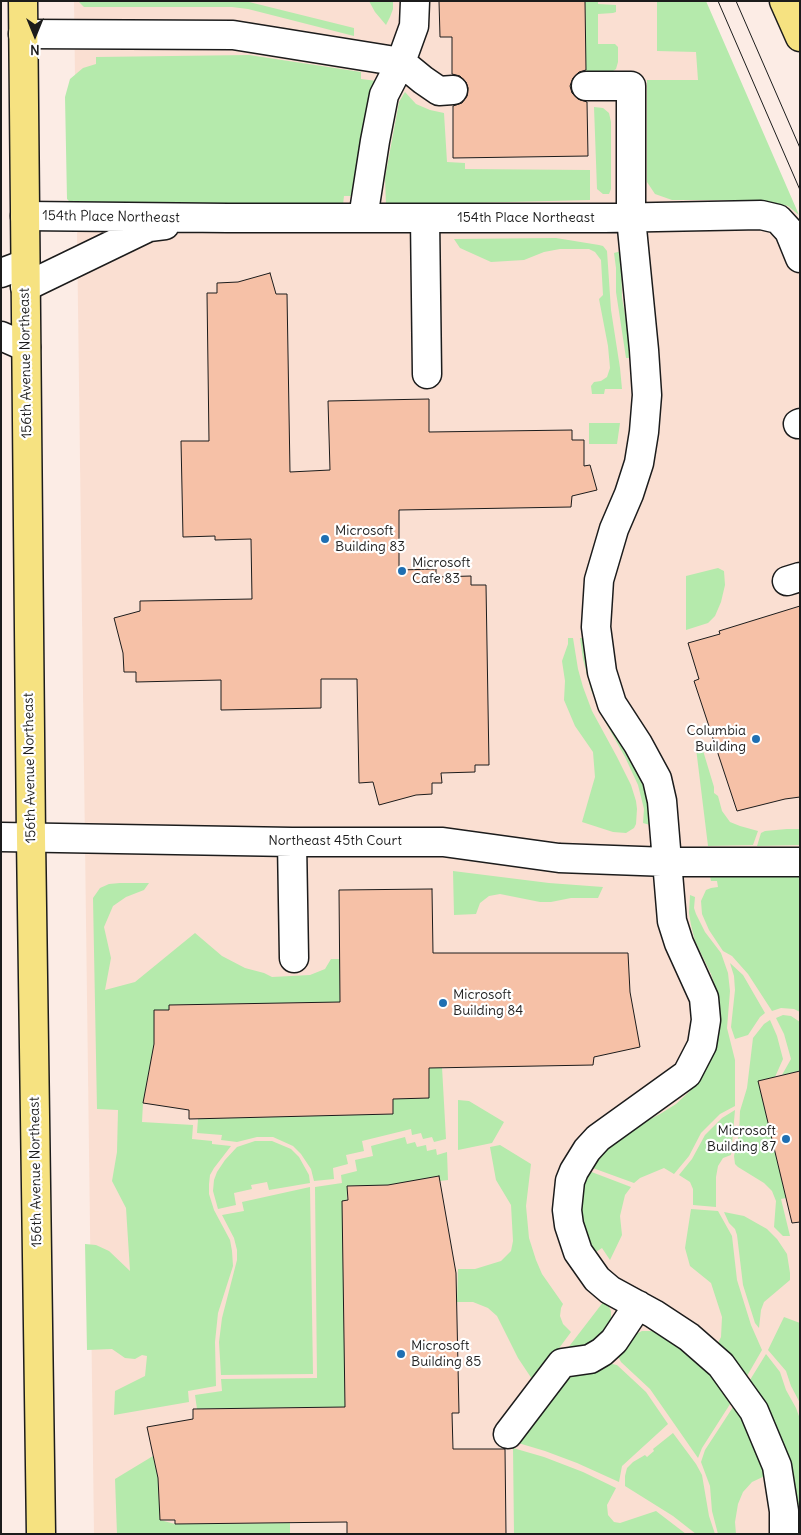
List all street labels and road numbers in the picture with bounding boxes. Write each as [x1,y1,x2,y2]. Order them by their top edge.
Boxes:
street label: 154th Place Northeast [42,207,180,227]
street label: 154th Place Northeast [457,210,595,226]
street label: 156th Avenue Northeast [16,288,36,438]
street label: 156th Avenue Northeast [20,693,40,843]
street label: Northeast 45th Court [268,833,402,849]
street label: 156th Avenue Northeast [26,1097,46,1247]

